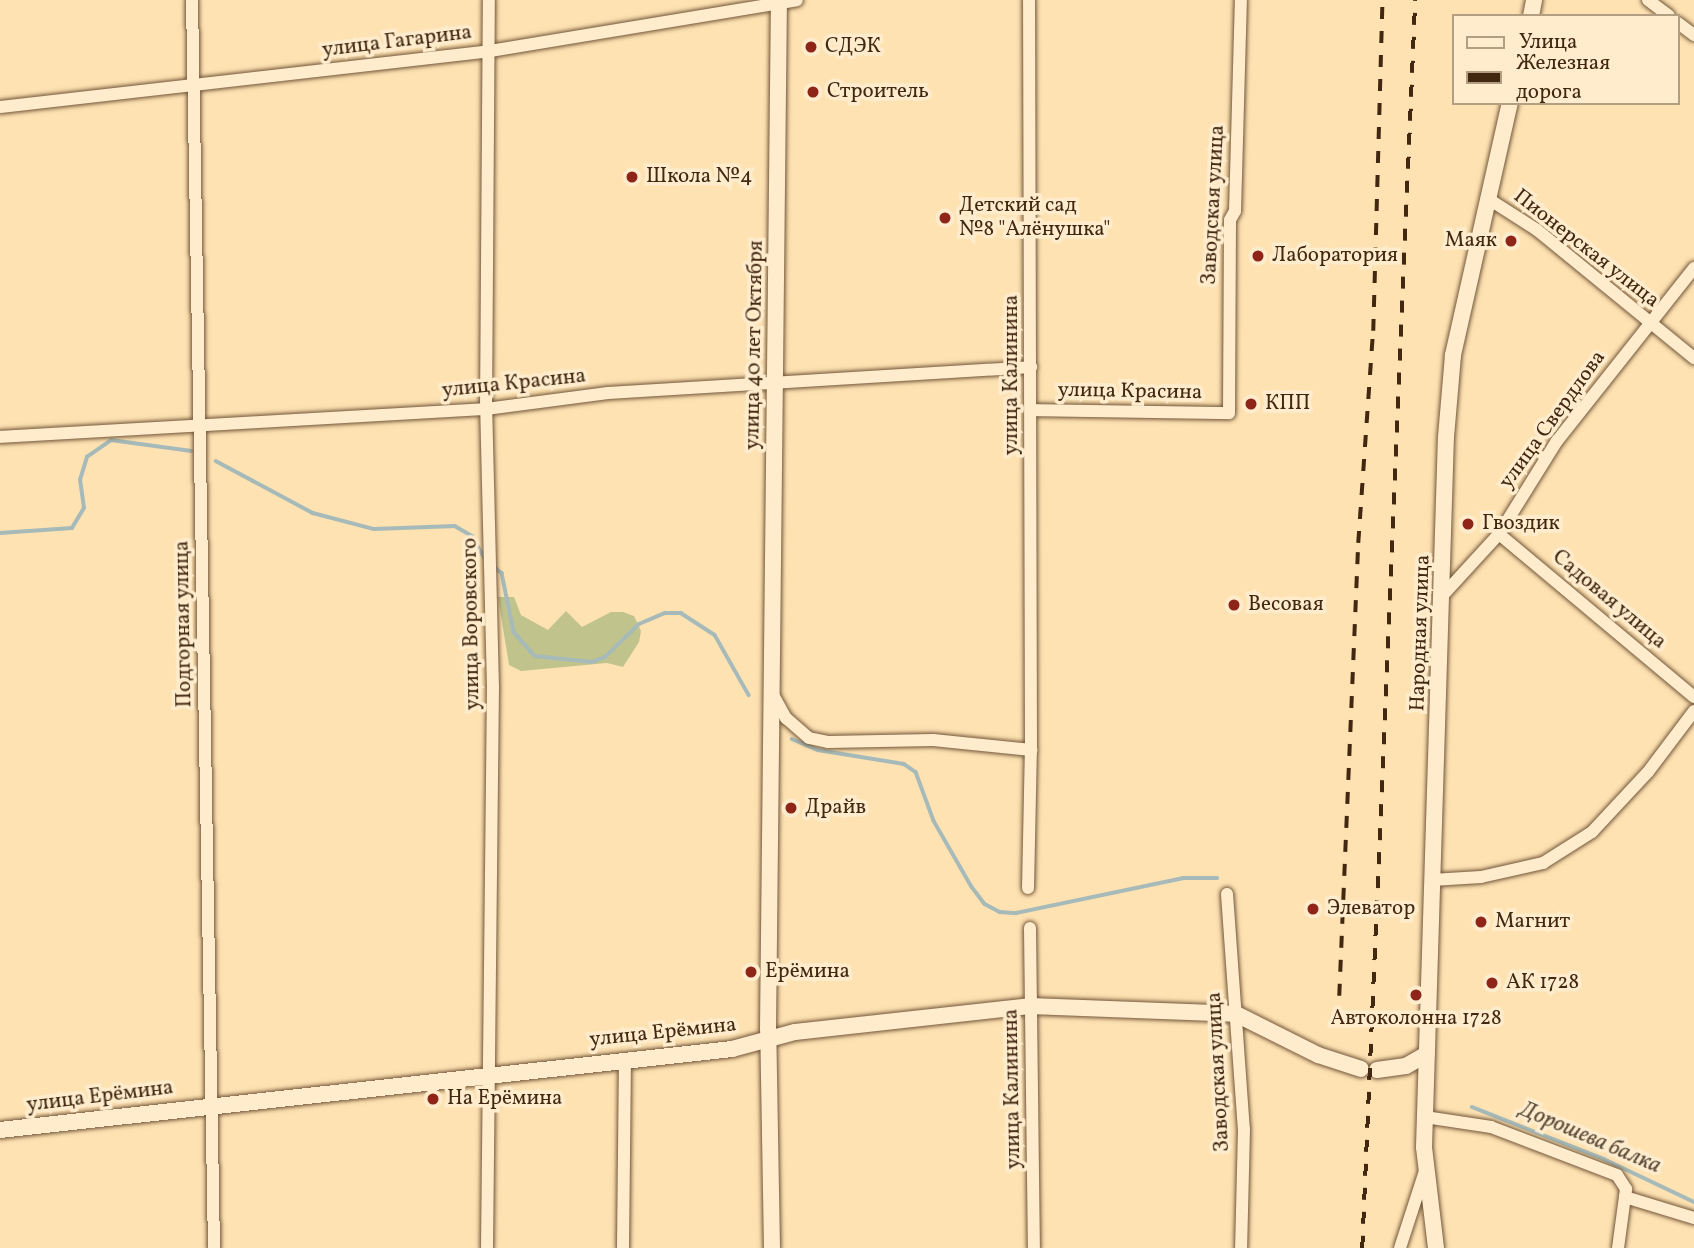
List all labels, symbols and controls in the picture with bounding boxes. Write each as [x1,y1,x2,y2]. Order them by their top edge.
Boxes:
legend [1452,14,1680,105]
street label: улица Гагарина [321,20,473,64]
text: Улица [1519,28,1577,57]
place label: СДЭК [825,34,881,60]
marker: СДЭК [803,39,819,55]
text: Железная дорога [1516,49,1610,107]
place label: Строитель [827,79,929,105]
marker: Строитель [805,84,821,100]
street label: Заводская улица [1197,124,1231,286]
place label: Школа №4 [646,164,752,190]
marker: Школа №4 [624,169,640,185]
street label: Пионерская улица [1508,184,1664,314]
place label: Детский сад №8 "Алёнушка" [959,193,1111,243]
marker: Детский сад №8 "Алёнушка" [937,210,953,226]
place label: Маяк [1445,228,1497,254]
marker: Маяк [1503,233,1519,249]
street label: улица 40 лет Октября [741,240,769,450]
place label: Лаборатория [1272,243,1398,269]
marker: Лаборатория [1250,248,1266,264]
street label: улица Калинина [999,295,1025,455]
street label: улица Свердлова [1494,346,1612,494]
street label: улица Красина [441,364,587,404]
street label: улица Красина [1057,378,1203,406]
place label: КПП [1265,391,1310,417]
marker: КПП [1243,396,1259,412]
place label: Гвоздик [1482,511,1560,537]
marker: Гвоздик [1460,516,1476,532]
street label: улица Воровского [458,538,486,710]
street label: Подгорная улица [170,540,198,708]
street label: Садовая улица [1547,545,1671,655]
street label: Народная улица [1406,554,1436,712]
place label: Весовая [1248,592,1324,618]
marker: Весовая [1226,597,1242,613]
place label: Драйв [805,795,866,821]
marker: Драйв [783,800,799,816]
place label: Элеватор [1327,896,1415,922]
marker: Элеватор [1305,901,1321,917]
place label: Магнит [1495,909,1570,935]
marker: Магнит [1473,914,1489,930]
place label: Ерёмина [765,959,850,985]
marker: Ерёмина [743,964,759,980]
place label: АК 1728 [1506,970,1579,996]
marker: АК 1728 [1484,975,1500,991]
marker: Автоколонна 1728 [1408,987,1424,1003]
street label: Заводская улица [1202,991,1236,1153]
place label: Автоколонна 1728 [1330,1006,1502,1032]
street label: улица Калинина [999,1009,1027,1169]
street label: улица Ерёмина [588,1013,738,1053]
street label: улица Ерёмина [25,1075,175,1119]
place label: На Ерёмина [447,1086,562,1112]
marker: На Ерёмина [425,1091,441,1107]
water label: Дорошева балка [1515,1096,1665,1180]

